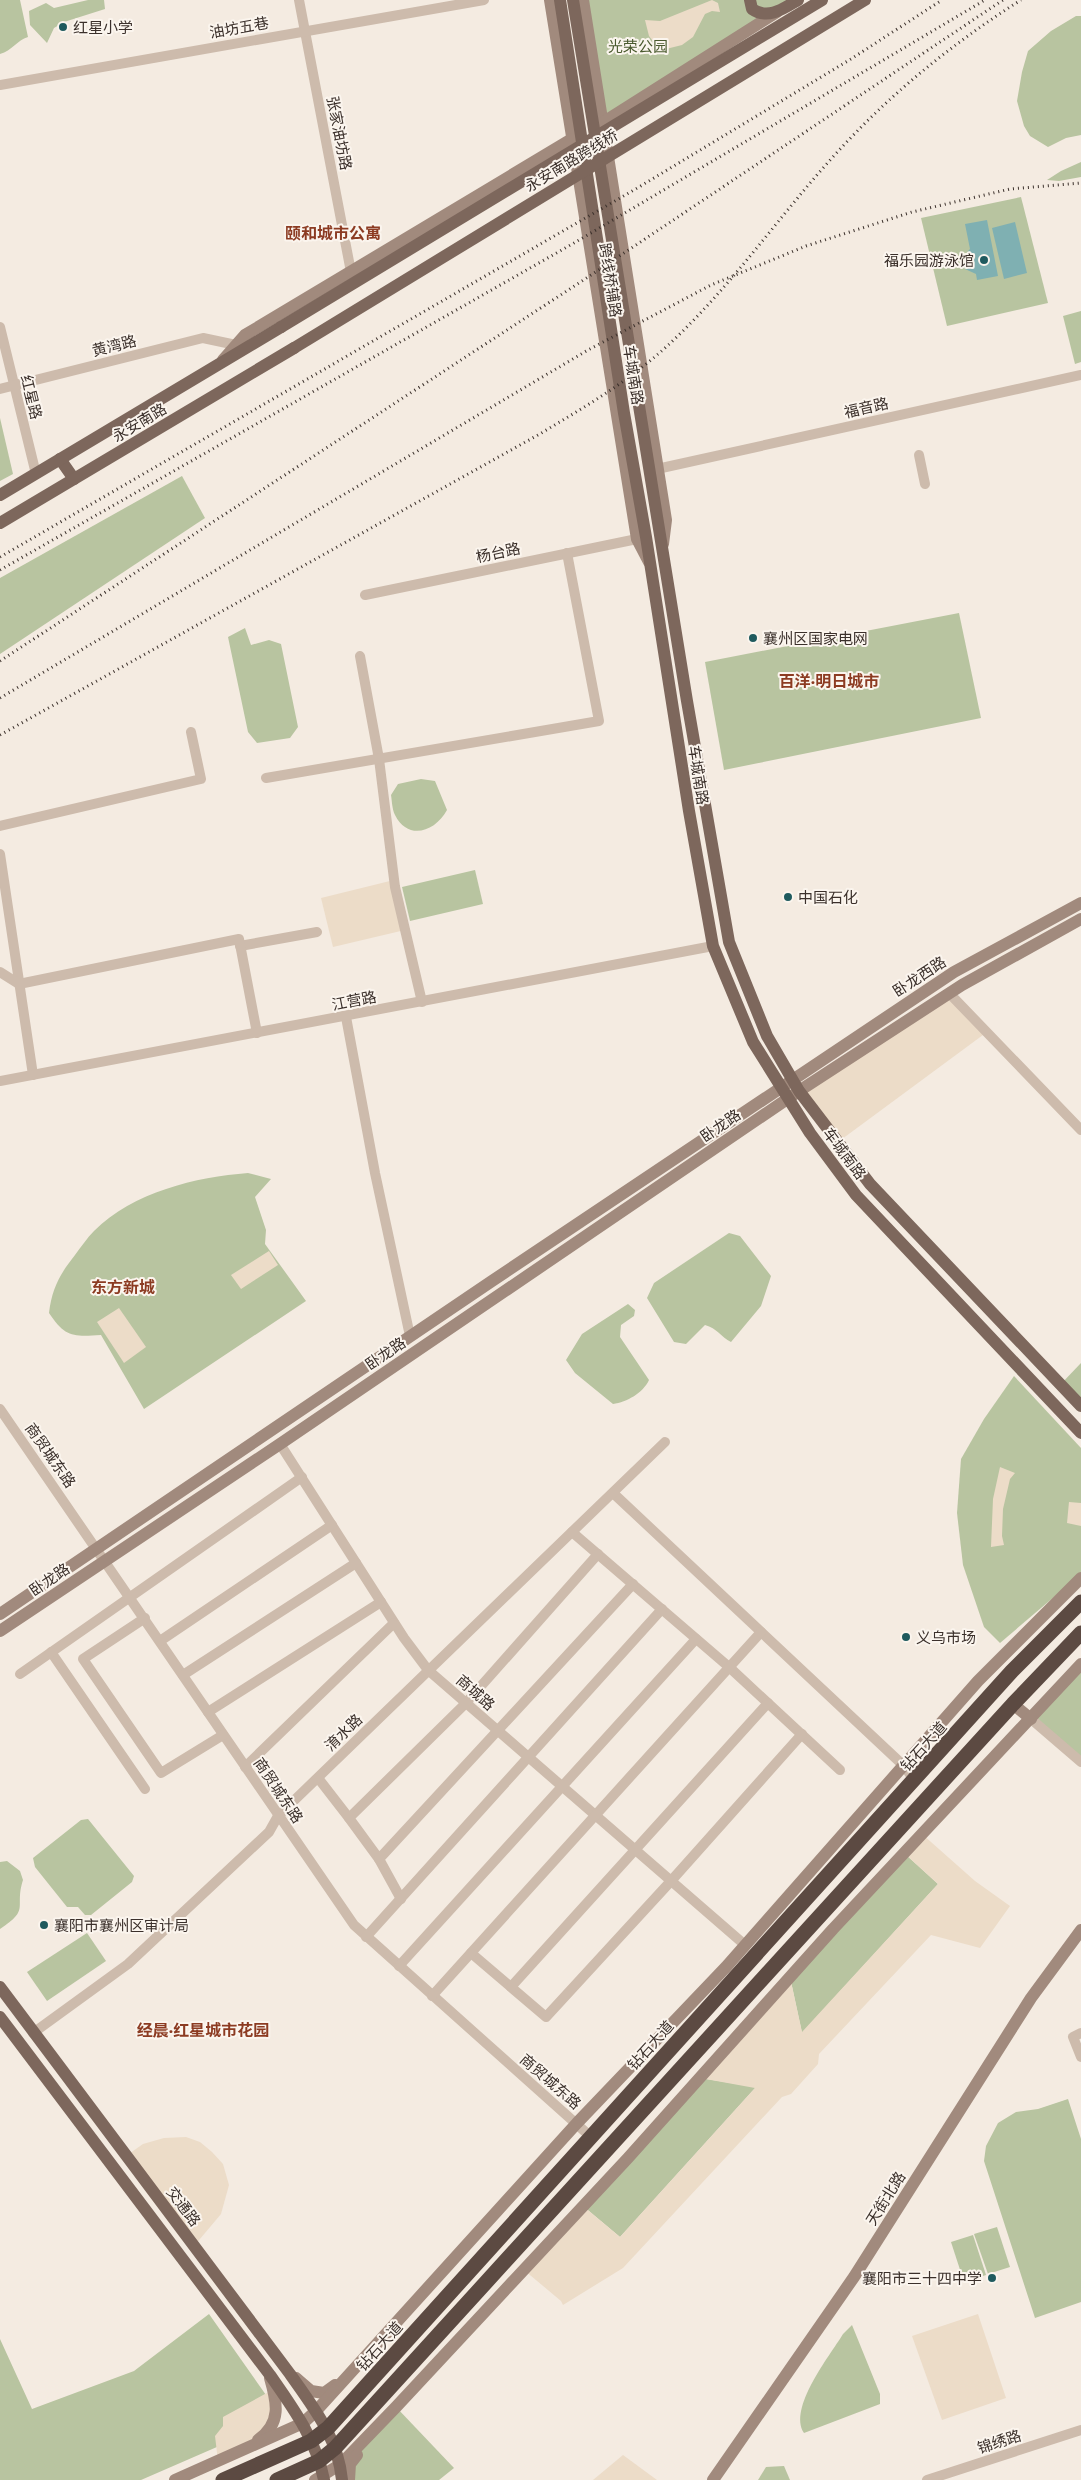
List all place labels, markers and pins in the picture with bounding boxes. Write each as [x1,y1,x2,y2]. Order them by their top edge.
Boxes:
place label: 红星小学 [73,18,133,36]
marker: 红星小学 [57,21,69,33]
place label: 福乐园游泳馆 [884,251,974,269]
marker: 福乐园游泳馆 [978,254,990,266]
place label: 襄州区国家电网 [763,629,868,647]
marker: 襄州区国家电网 [747,632,759,644]
place label: 中国石化 [798,888,858,906]
marker: 中国石化 [782,891,794,903]
place label: 义乌市场 [916,1628,976,1646]
marker: 义乌市场 [900,1631,912,1643]
place label: 襄阳市襄州区审计局 [54,1916,189,1934]
marker: 襄阳市襄州区审计局 [38,1919,50,1931]
place label: 襄阳市三十四中学 [862,2269,982,2287]
marker: 襄阳市三十四中学 [986,2272,998,2284]

